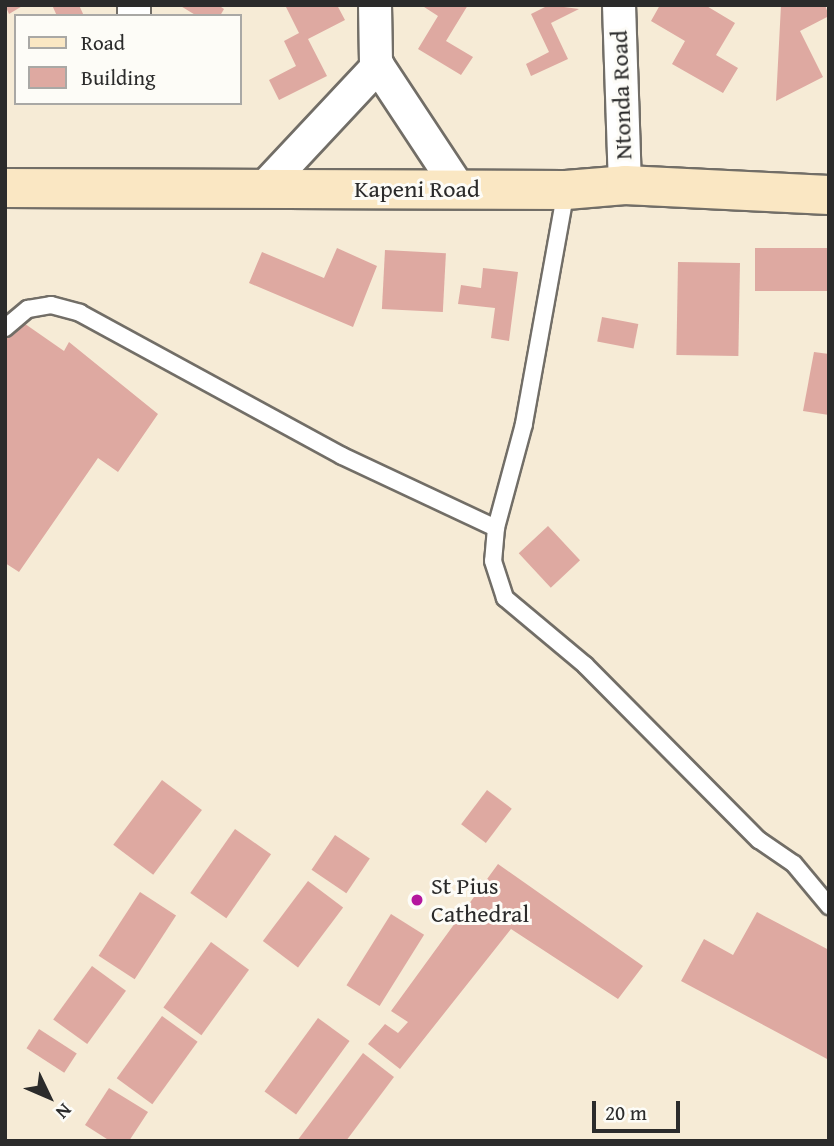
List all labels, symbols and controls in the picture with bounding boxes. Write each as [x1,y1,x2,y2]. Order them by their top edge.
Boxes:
legend [14,14,242,105]
text: Road [81,27,125,58]
street label: Ntonda Road [604,30,638,160]
text: Building [81,62,155,93]
street label: Kapeni Road [354,175,480,203]
place label: St Pius Cathedral [431,872,529,928]
marker: St Pius Cathedral [409,892,425,908]
north arrow [14,1062,84,1132]
scale bar [596,1086,684,1130]
text: N [50,1097,79,1126]
text: 20 m [605,1097,647,1128]

